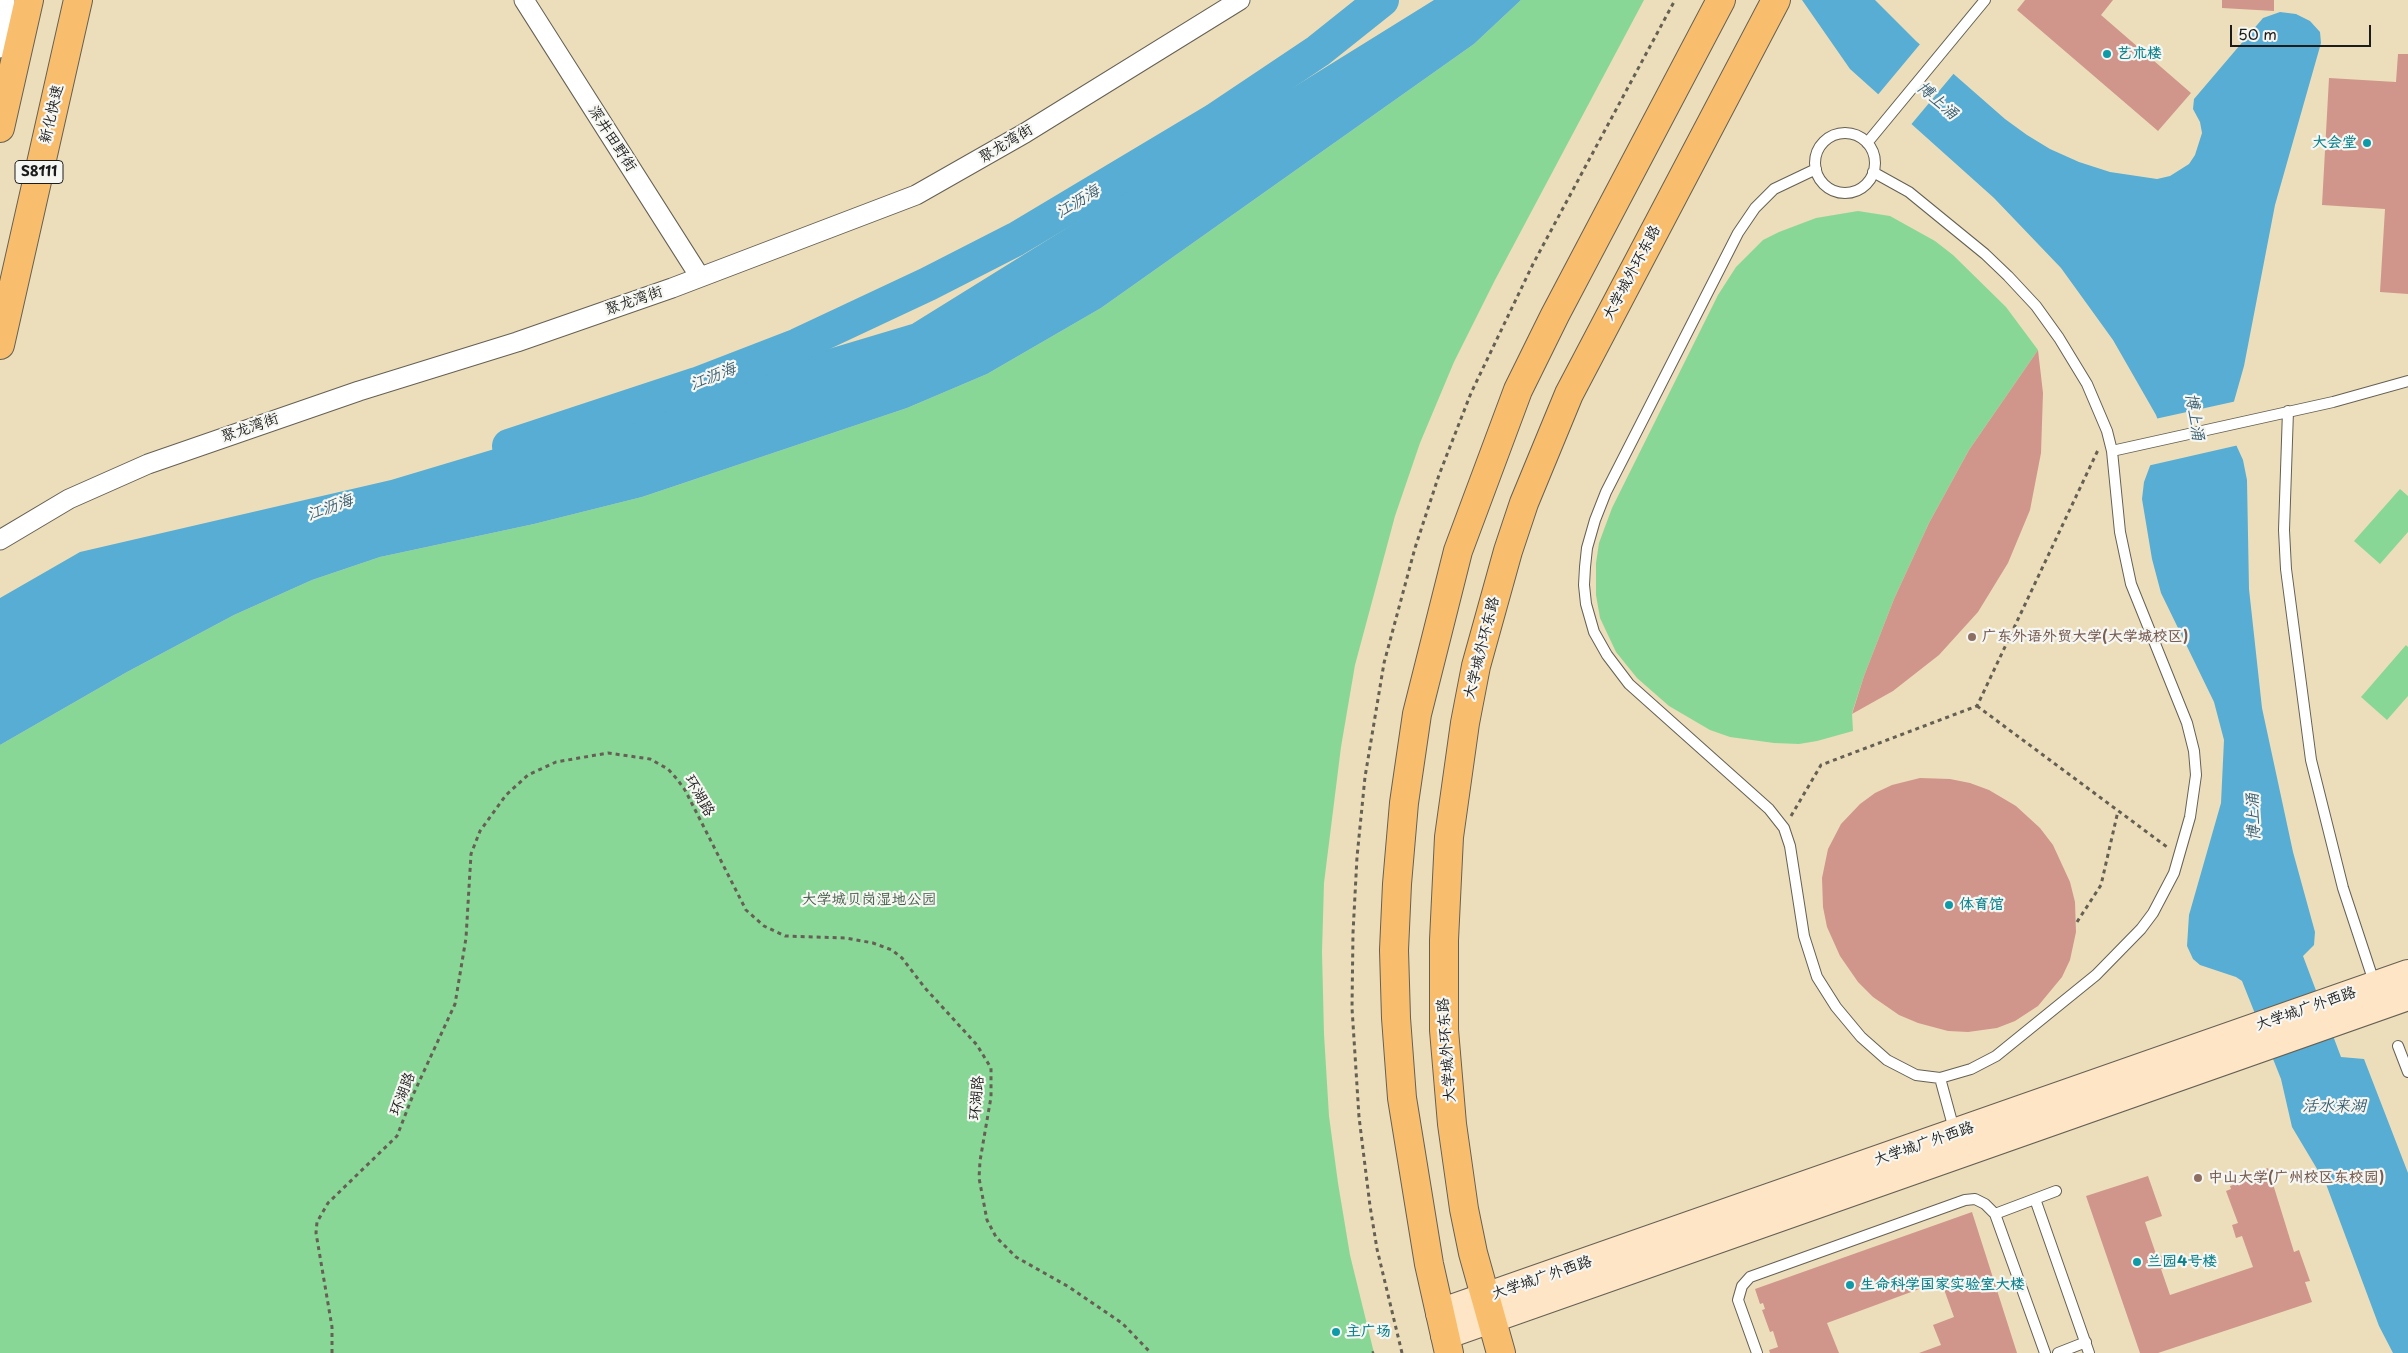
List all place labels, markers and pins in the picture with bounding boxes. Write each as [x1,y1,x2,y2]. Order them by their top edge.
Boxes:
place label: 艺术楼 [2117,45,2162,63]
marker: 艺术楼 [2101,48,2113,60]
place label: 大会堂 [2312,134,2357,152]
marker: 大会堂 [2361,137,2373,149]
place label: 广东外语外贸大学(大学城校区) [1982,628,2188,646]
marker: 广东外语外贸大学(大学城校区) [1966,631,1978,643]
place label: 体育馆 [1959,896,2004,914]
marker: 体育馆 [1943,899,1955,911]
place label: 中山大学(广州校区东校园) [2208,1169,2384,1187]
marker: 中山大学(广州校区东校园) [2192,1172,2204,1184]
place label: 兰园4号楼 [2147,1253,2217,1271]
marker: 兰园4号楼 [2131,1256,2143,1268]
place label: 生命科学国家实验室大楼 [1860,1276,2025,1294]
marker: 生命科学国家实验室大楼 [1844,1279,1856,1291]
place label: 主广场 [1346,1323,1391,1341]
marker: 主广场 [1330,1326,1342,1338]

